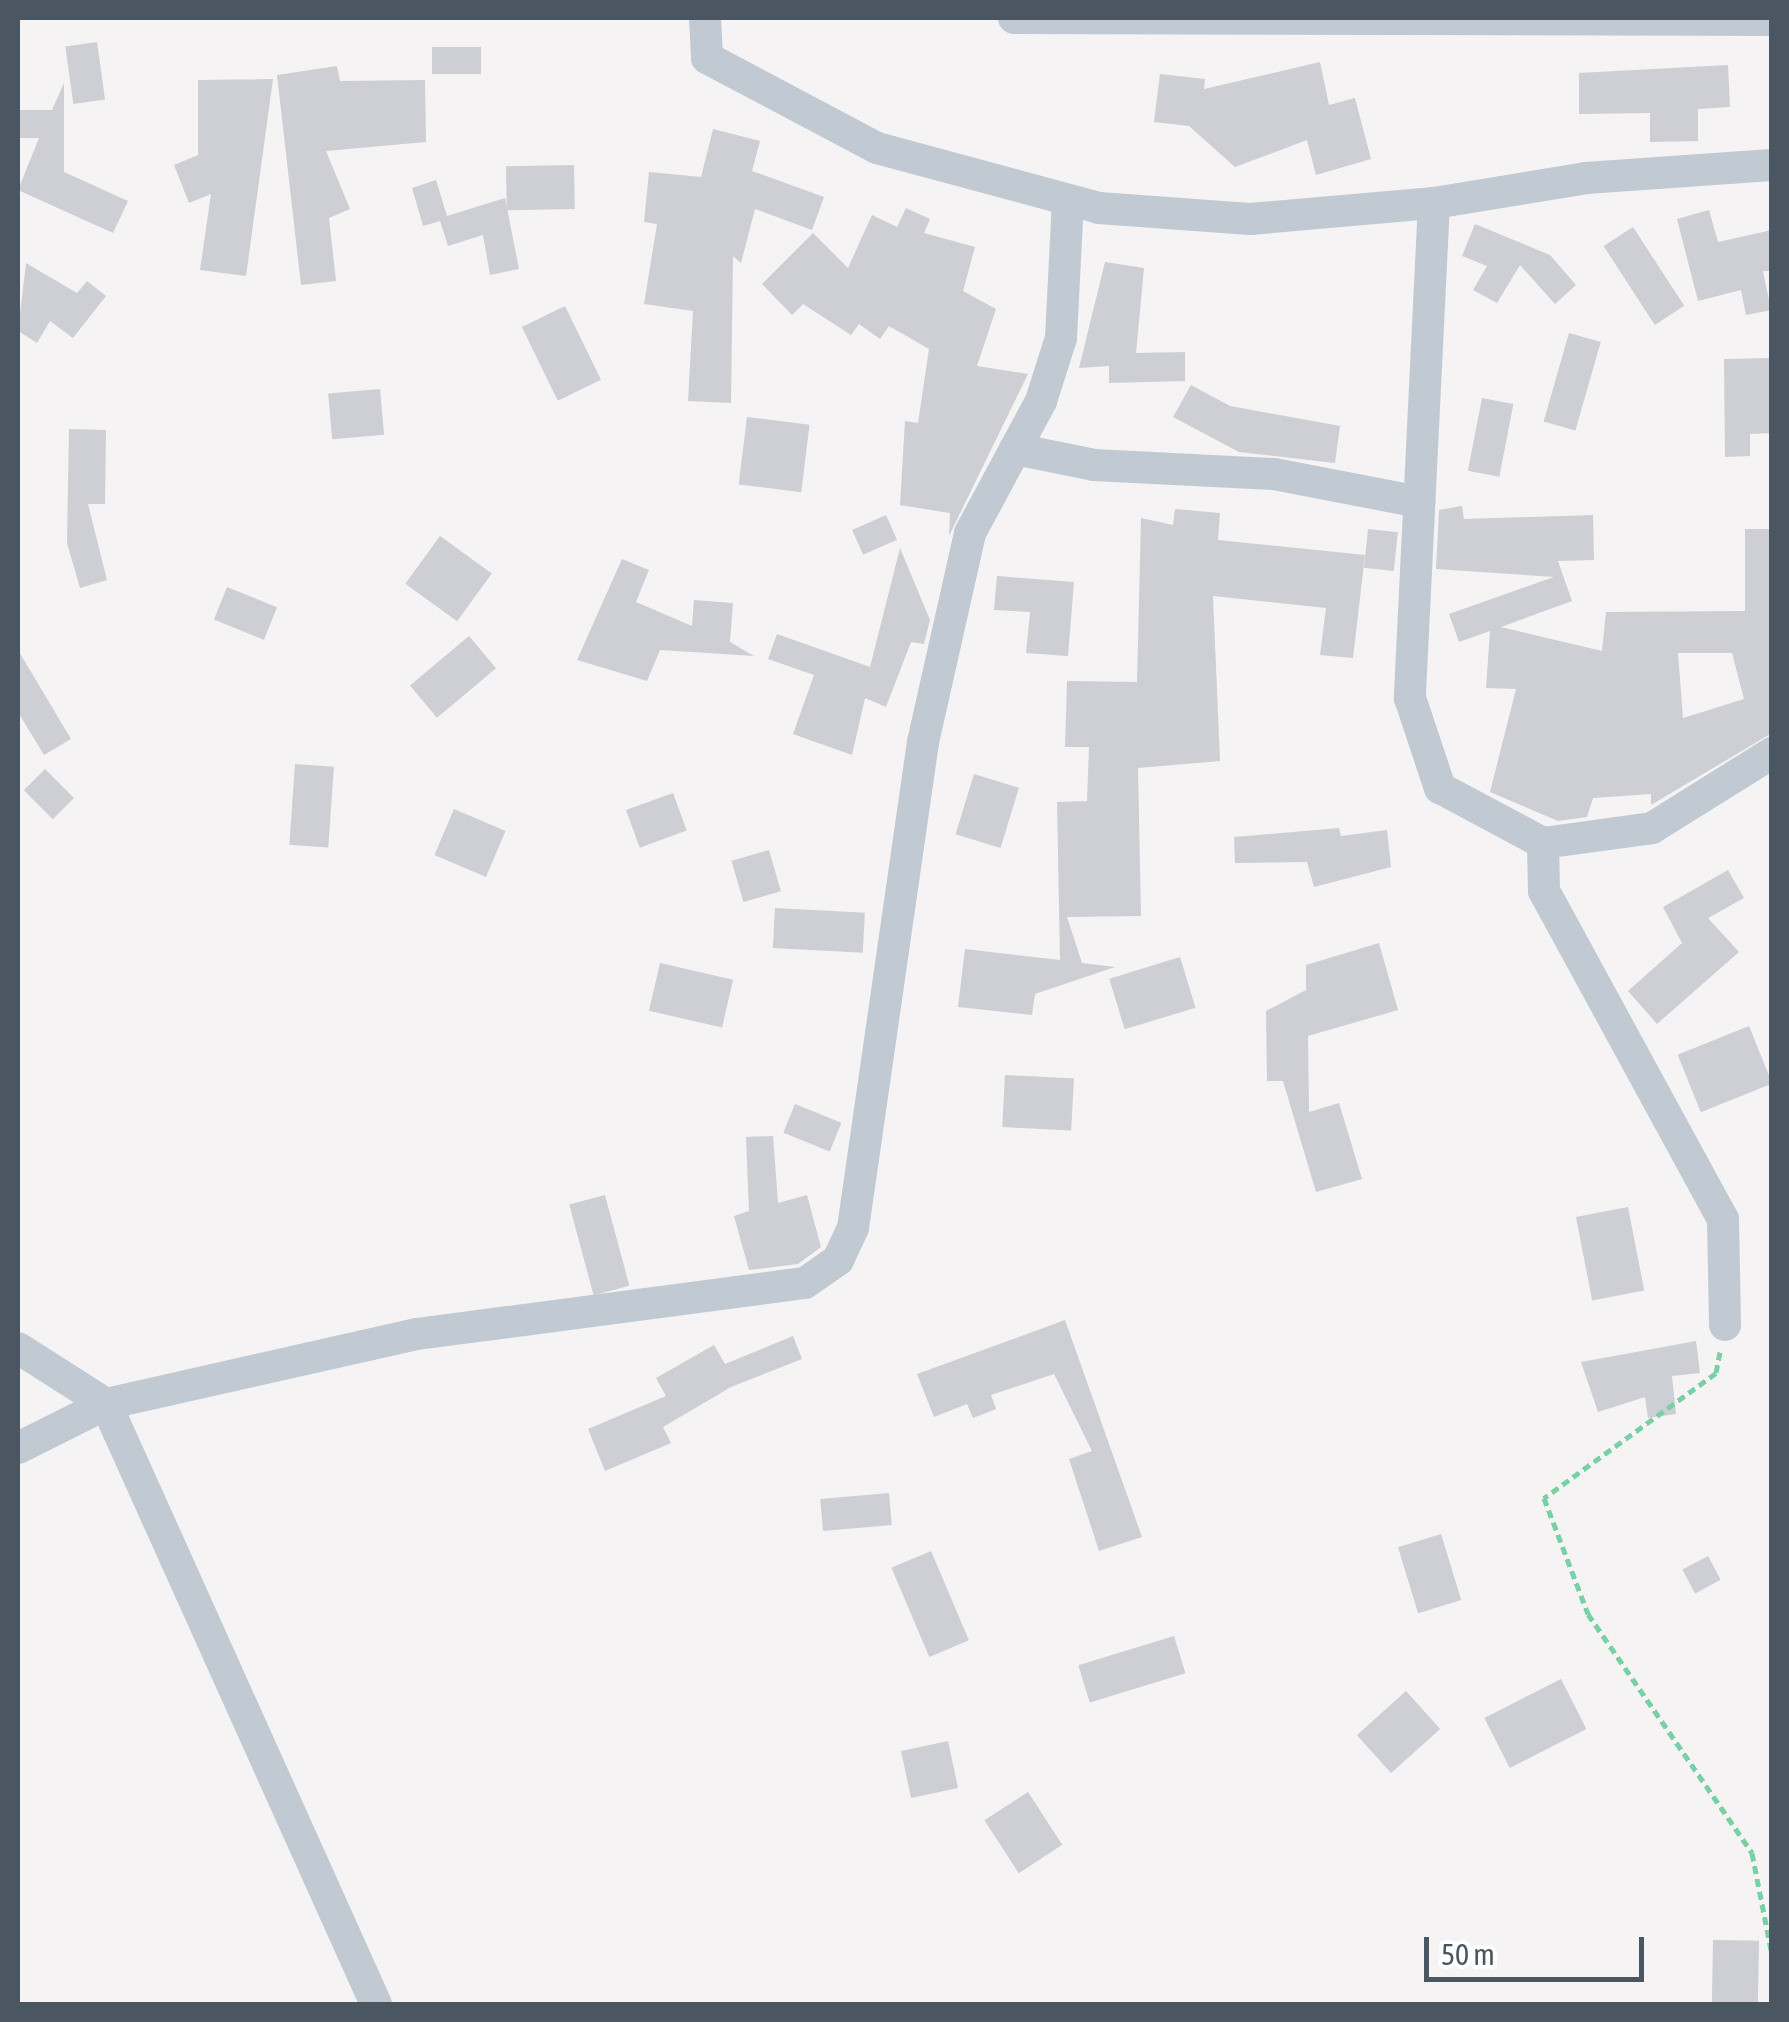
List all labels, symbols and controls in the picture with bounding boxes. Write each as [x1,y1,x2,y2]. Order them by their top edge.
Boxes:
scale bar [1429,1917,1649,1979]
text: 50 m [1441,1937,1495,1971]

